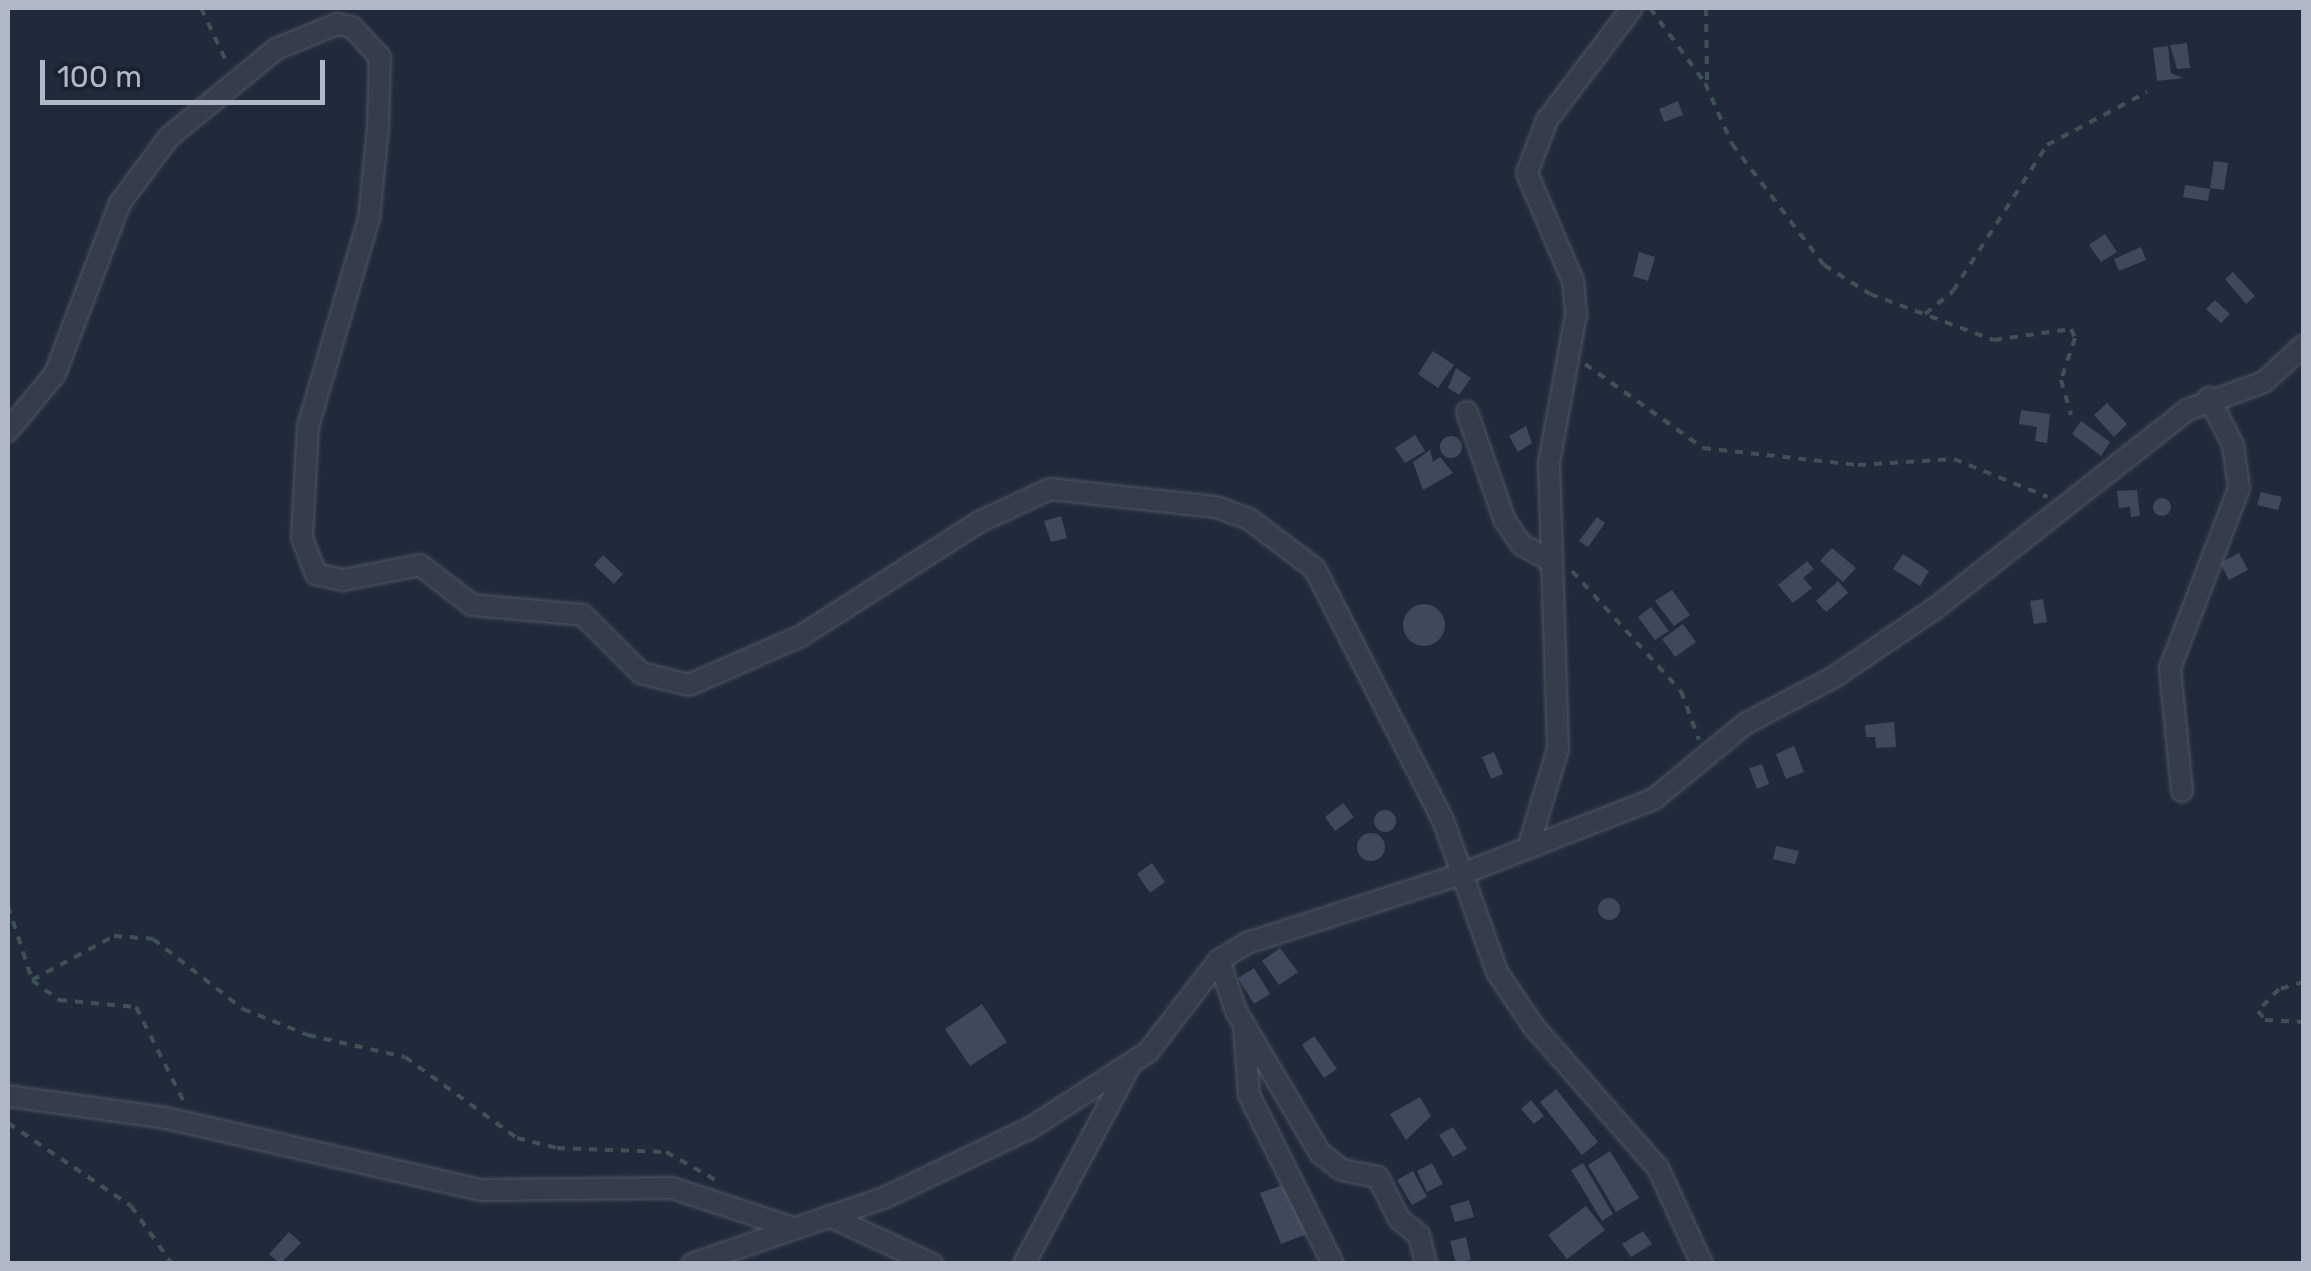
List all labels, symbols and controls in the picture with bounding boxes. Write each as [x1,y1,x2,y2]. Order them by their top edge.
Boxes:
scale bar [45,40,330,102]
text: 100 m [57,59,142,95]

